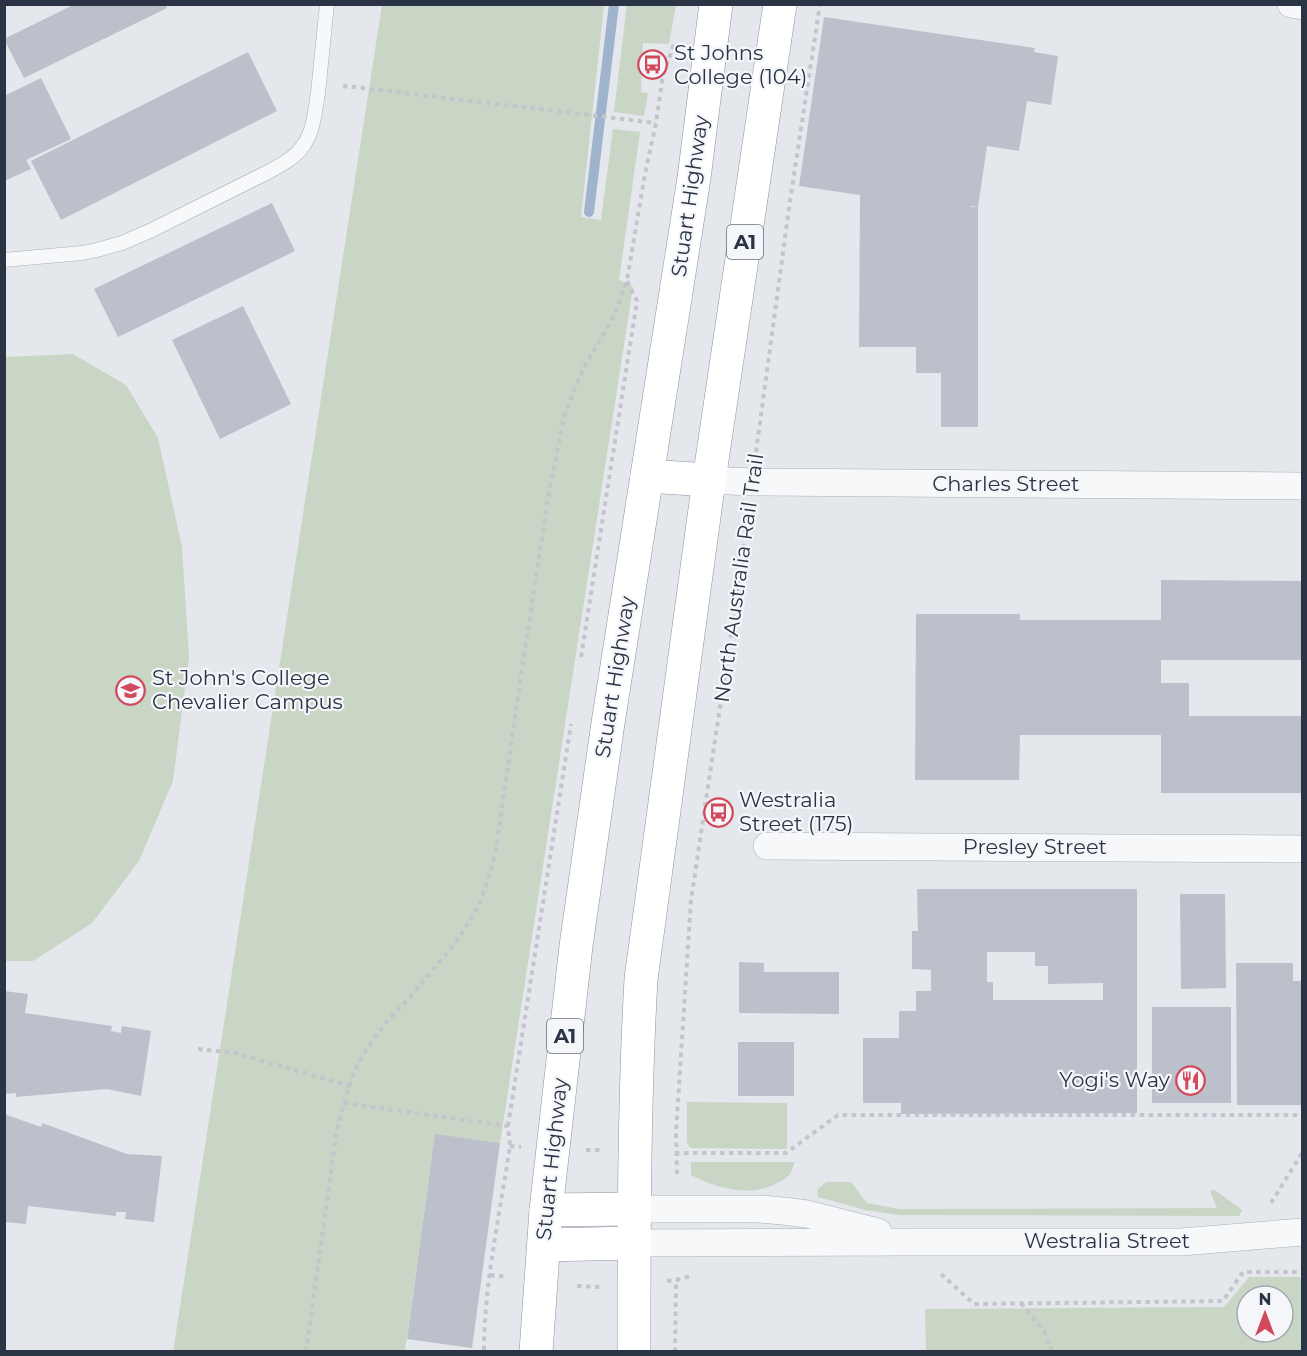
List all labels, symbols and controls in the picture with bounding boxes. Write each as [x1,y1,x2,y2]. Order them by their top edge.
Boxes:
place label: St Johns College (104) [674,40,808,89]
bus stop icon: St Johns College (104) [637,49,669,81]
street label: Stuart Highway [666,113,713,278]
road number: A1 [727,225,763,259]
street label: North Australia Rail Trail [709,452,768,704]
street label: Charles Street [932,471,1080,496]
street label: Stuart Highway [589,594,640,759]
place label: St John's College Chevalier Campus [152,665,343,714]
school or university icon: St John's College Chevalier Campus [115,674,147,706]
place label: Westralia Street (175) [739,787,853,836]
bus stop icon: Westralia Street (175) [702,796,734,828]
street label: Presley Street [963,834,1107,859]
road number: A1 [547,1019,583,1053]
restaurant icon: Yogi's Way [1175,1064,1207,1096]
place label: Yogi's Way [1059,1067,1171,1092]
street label: Stuart Highway [531,1076,573,1241]
street label: Westralia Street [1024,1228,1190,1253]
north arrow [1235,1284,1295,1344]
text: N [1259,1290,1271,1309]

